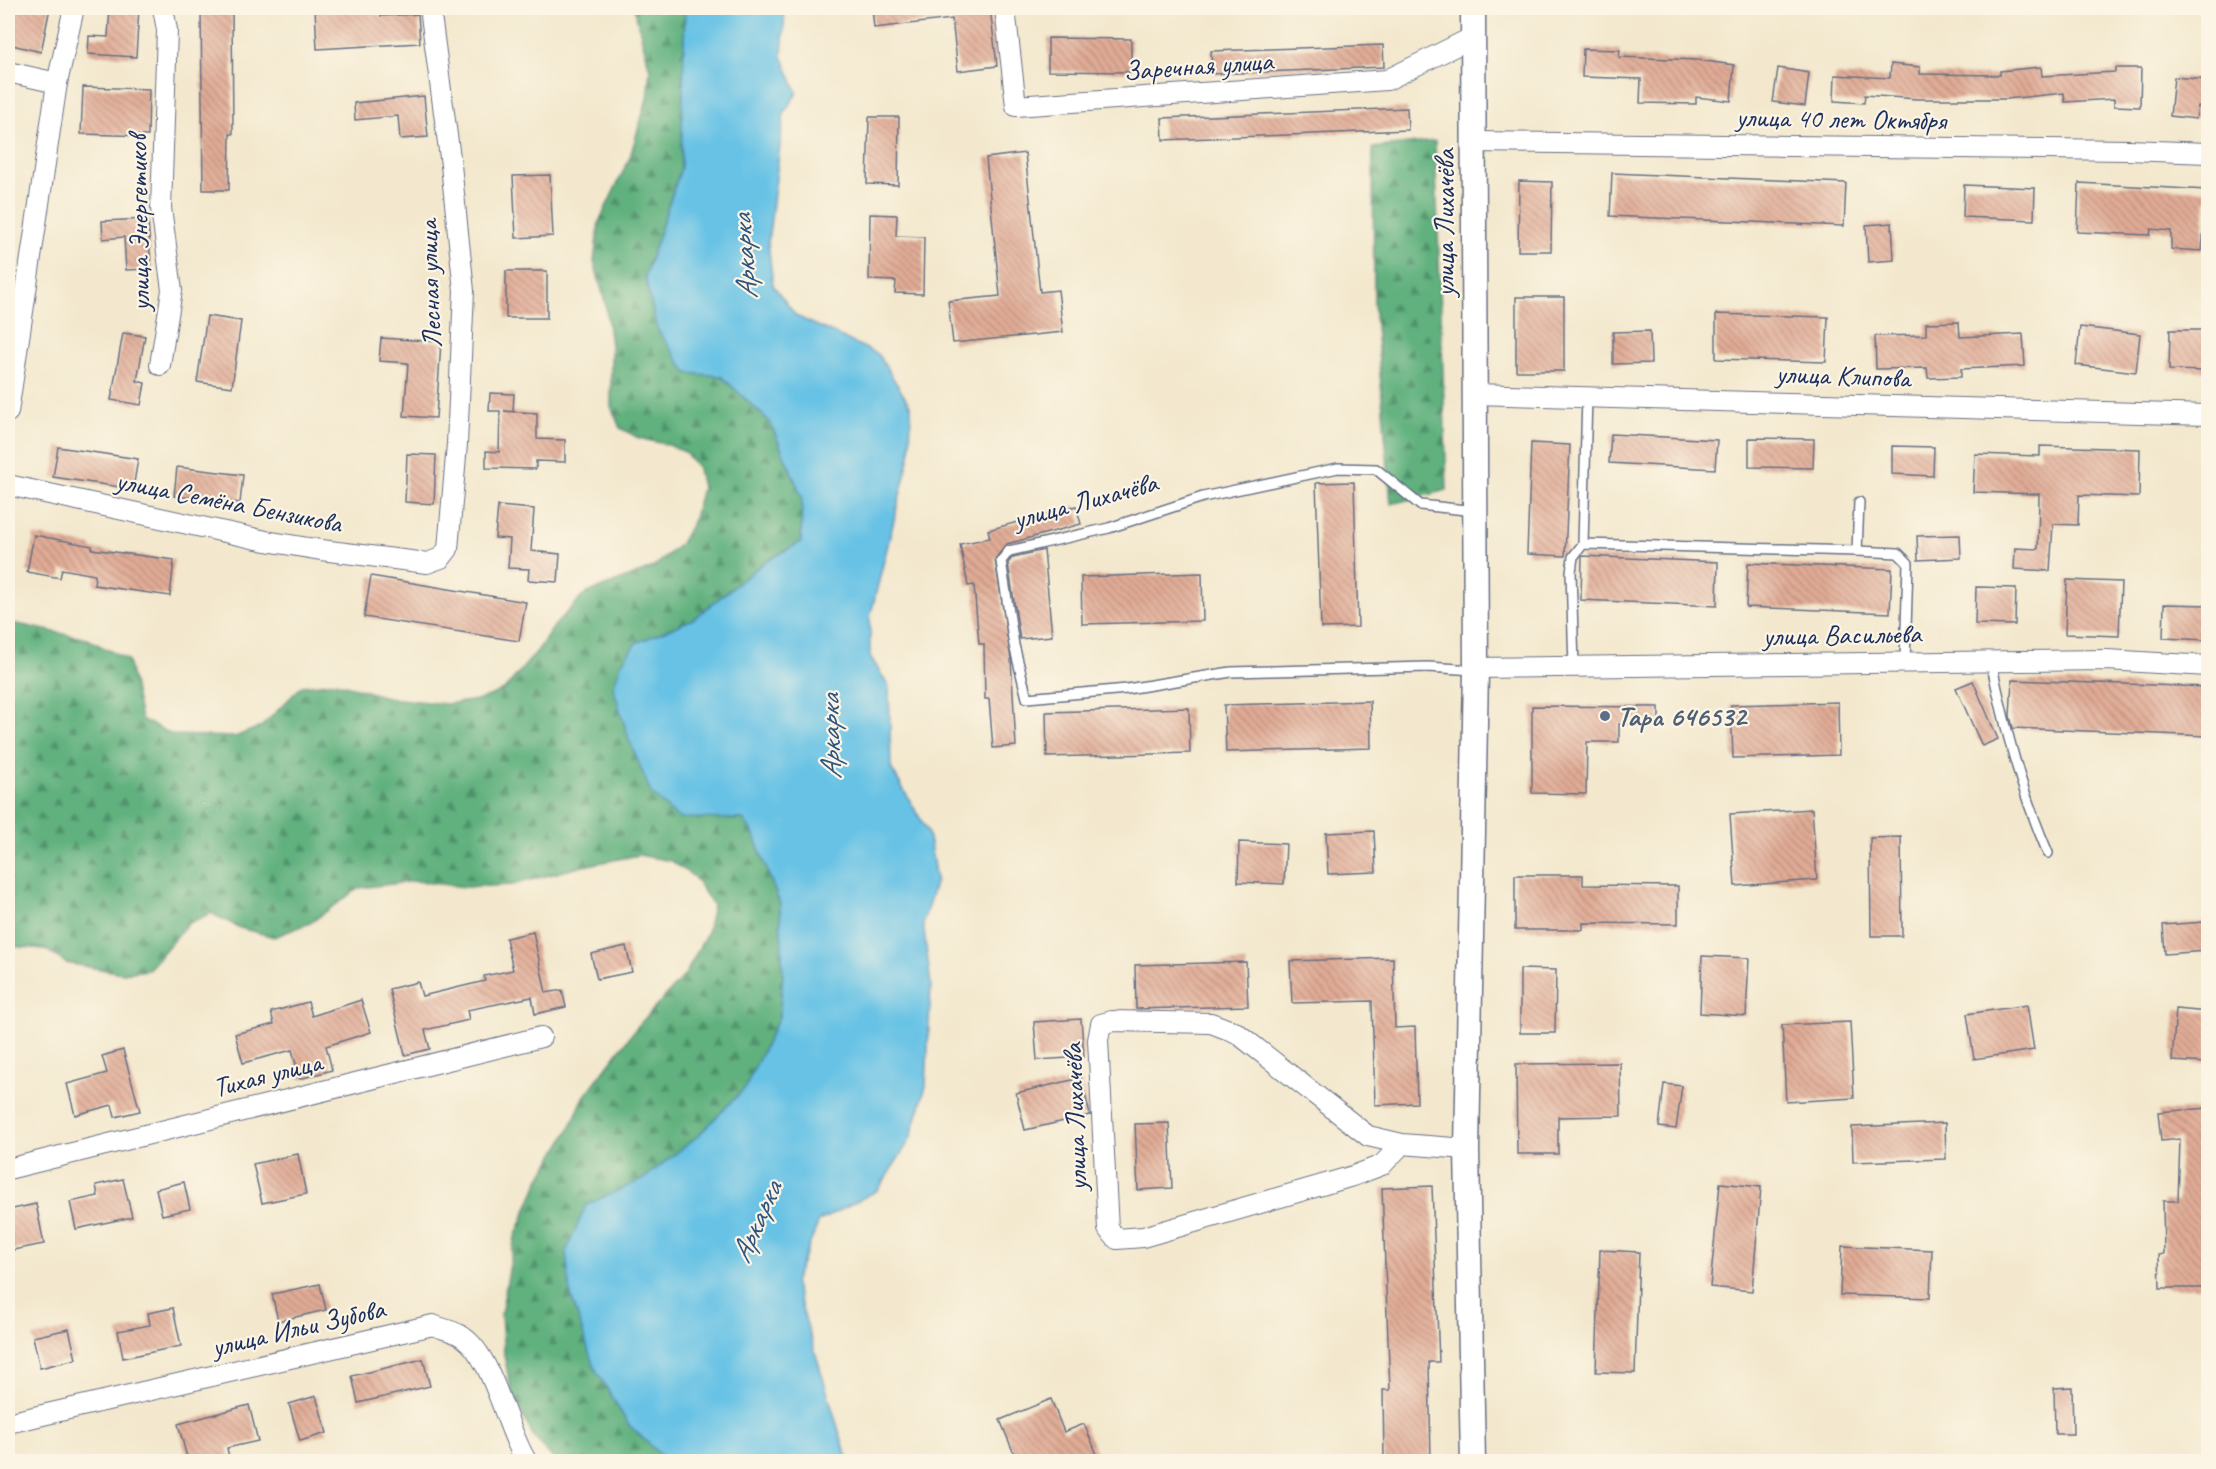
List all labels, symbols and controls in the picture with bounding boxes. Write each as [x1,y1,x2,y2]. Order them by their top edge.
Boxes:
street label: Заречная улица [1122,43,1276,88]
street label: улица 40 лет Октября [1734,99,1949,138]
street label: улица Энергетиков [119,130,158,313]
street label: улица Лихачёва [1427,147,1462,299]
water label: Аркарка [722,210,766,301]
street label: Лесная улица [410,217,449,349]
street label: улица Клипова [1773,356,1913,395]
street label: улица Семёна Бензикова [111,462,347,541]
street label: улица Лихачёва [1007,464,1163,537]
street label: улица Васильева [1761,616,1923,653]
water label: Аркарка [810,691,850,780]
place label: Тара 646532 [1617,699,1748,734]
marker: Тара 646532 [1598,709,1612,723]
street label: улица Лихачёва [1054,1041,1095,1193]
street label: Тихая улица [209,1044,327,1105]
water label: Аркарка [721,1173,792,1269]
street label: улица Ильи Зубова [206,1290,390,1365]

